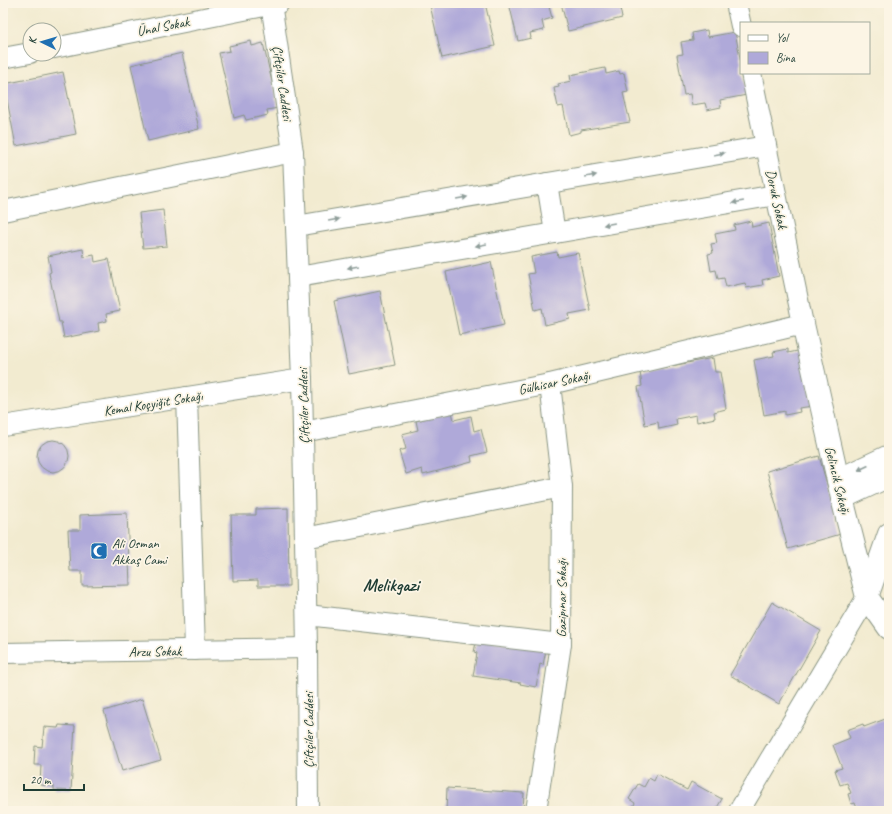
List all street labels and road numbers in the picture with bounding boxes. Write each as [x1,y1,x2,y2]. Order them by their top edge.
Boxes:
street label: Ünal Sokak [136,13,192,40]
street label: Çiftçiler Caddesi [269,44,297,124]
street label: Doruk Sokak [762,168,791,232]
street label: Çiftçiler Caddesi [294,366,313,444]
street label: Gülhisar Sokağı [517,366,593,398]
street label: Kemal Koçyiğit Sokağı [102,387,205,420]
street label: Gelincik Sokağı [821,445,854,517]
street label: Gazipınar Sokağı [553,557,570,637]
street label: Arzu Sokak [129,643,183,660]
street label: Çiftçiler Caddesi [300,690,317,768]

